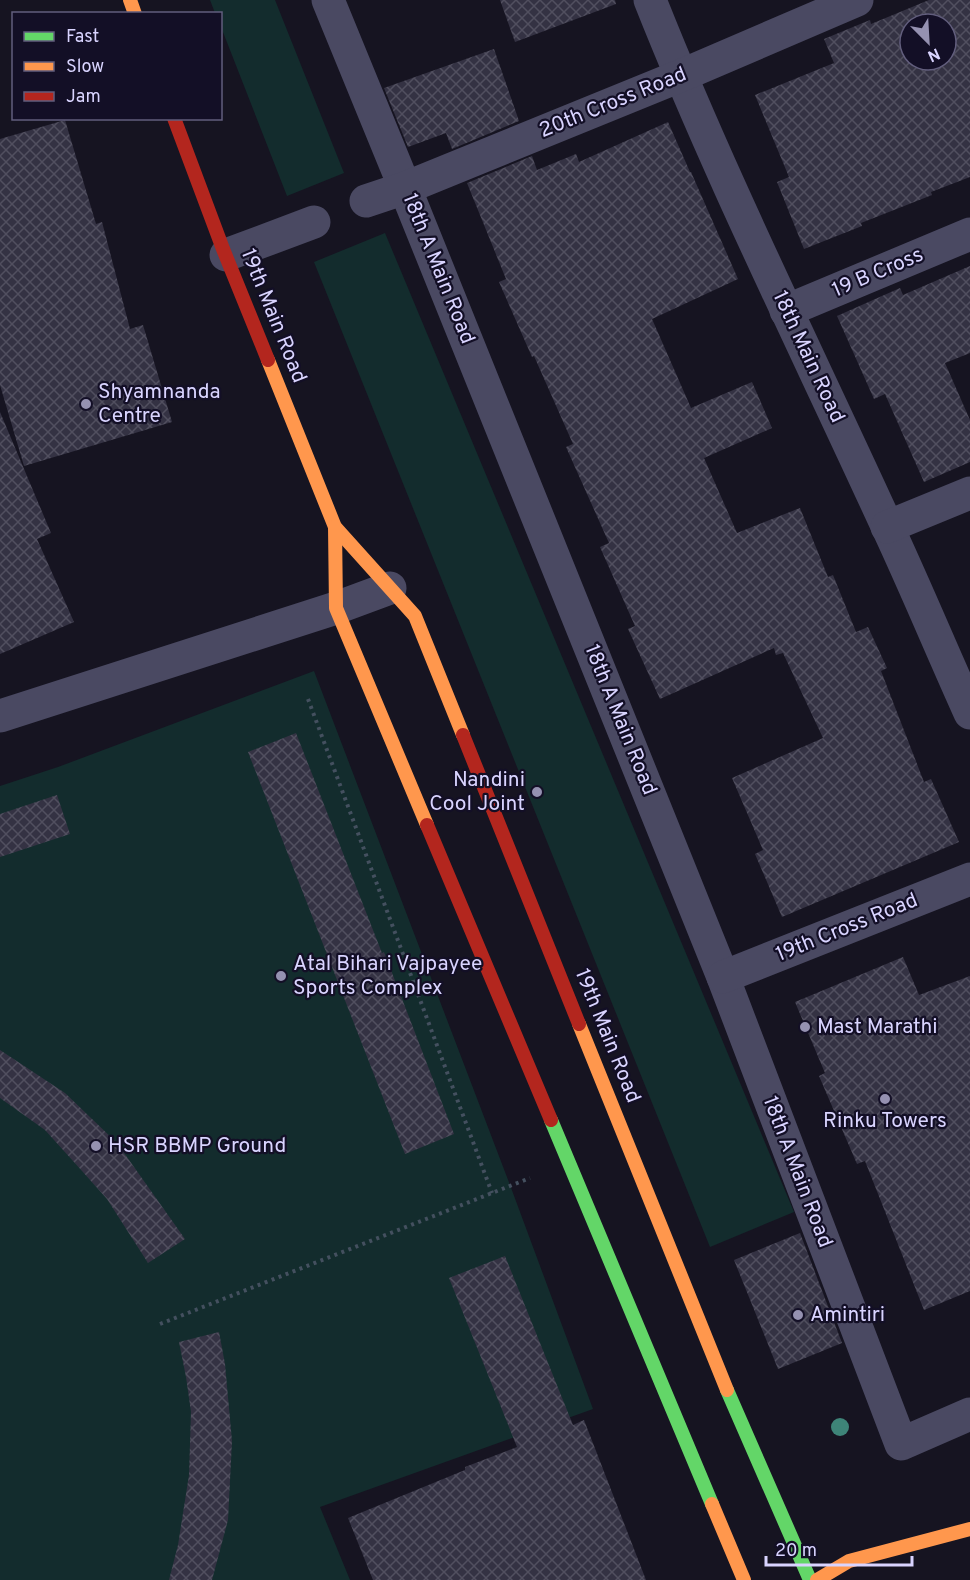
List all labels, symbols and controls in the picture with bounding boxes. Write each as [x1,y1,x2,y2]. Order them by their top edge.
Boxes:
legend [12,12,222,120]
north arrow [898,12,958,72]
text: Fast [66,26,99,49]
text: N [924,42,943,65]
text: Slow [66,56,104,79]
street label: 20th Cross Road [535,61,691,145]
text: Jam [66,86,101,109]
street label: 18th A Main Road [395,190,481,348]
street label: 19 B Cross [828,242,928,304]
street label: 19th Main Road [234,245,312,387]
street label: 18th Main Road [766,287,850,427]
place label: Shyamnanda Centre [98,379,221,430]
marker: Shyamnanda Centre [79,397,93,411]
street label: 18th A Main Road [577,641,663,799]
place label: Nandini Cool Joint [429,767,525,818]
marker: Nandini Cool Joint [530,785,544,799]
street label: 19th Cross Road [772,887,922,969]
place label: Atal Bihari Vajpayee Sports Complex [293,951,482,1002]
street label: 19th Main Road [568,965,646,1107]
marker: Atal Bihari Vajpayee Sports Complex [274,969,288,983]
place label: Mast Marathi [817,1014,938,1041]
marker: Mast Marathi [798,1020,812,1034]
street label: 18th A Main Road [756,1092,838,1252]
marker: Rinku Towers [878,1092,892,1106]
place label: Rinku Towers [823,1108,947,1135]
place label: HSR BBMP Ground [108,1133,286,1160]
marker: HSR BBMP Ground [89,1139,103,1153]
place label: Amintiri [810,1302,885,1329]
marker: Amintiri [791,1308,805,1322]
scale bar [766,1529,912,1567]
text: 20 m [775,1540,817,1563]

